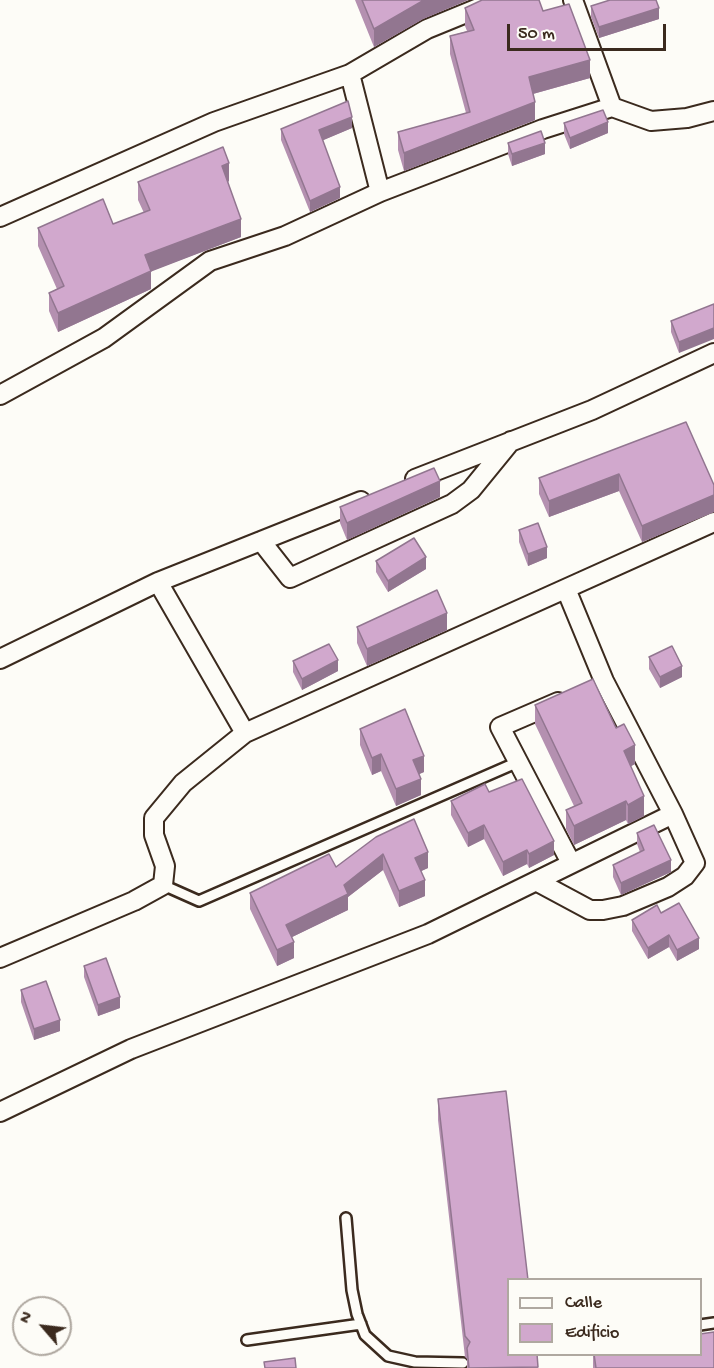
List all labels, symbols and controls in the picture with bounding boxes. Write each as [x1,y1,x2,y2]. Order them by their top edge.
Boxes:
scale bar [510,12,669,50]
text: 50 m [518,24,555,45]
legend [507,1278,702,1356]
text: Calle [565,1293,602,1314]
north arrow [12,1296,72,1356]
text: N [17,1309,38,1327]
text: Edificio [565,1323,619,1344]

